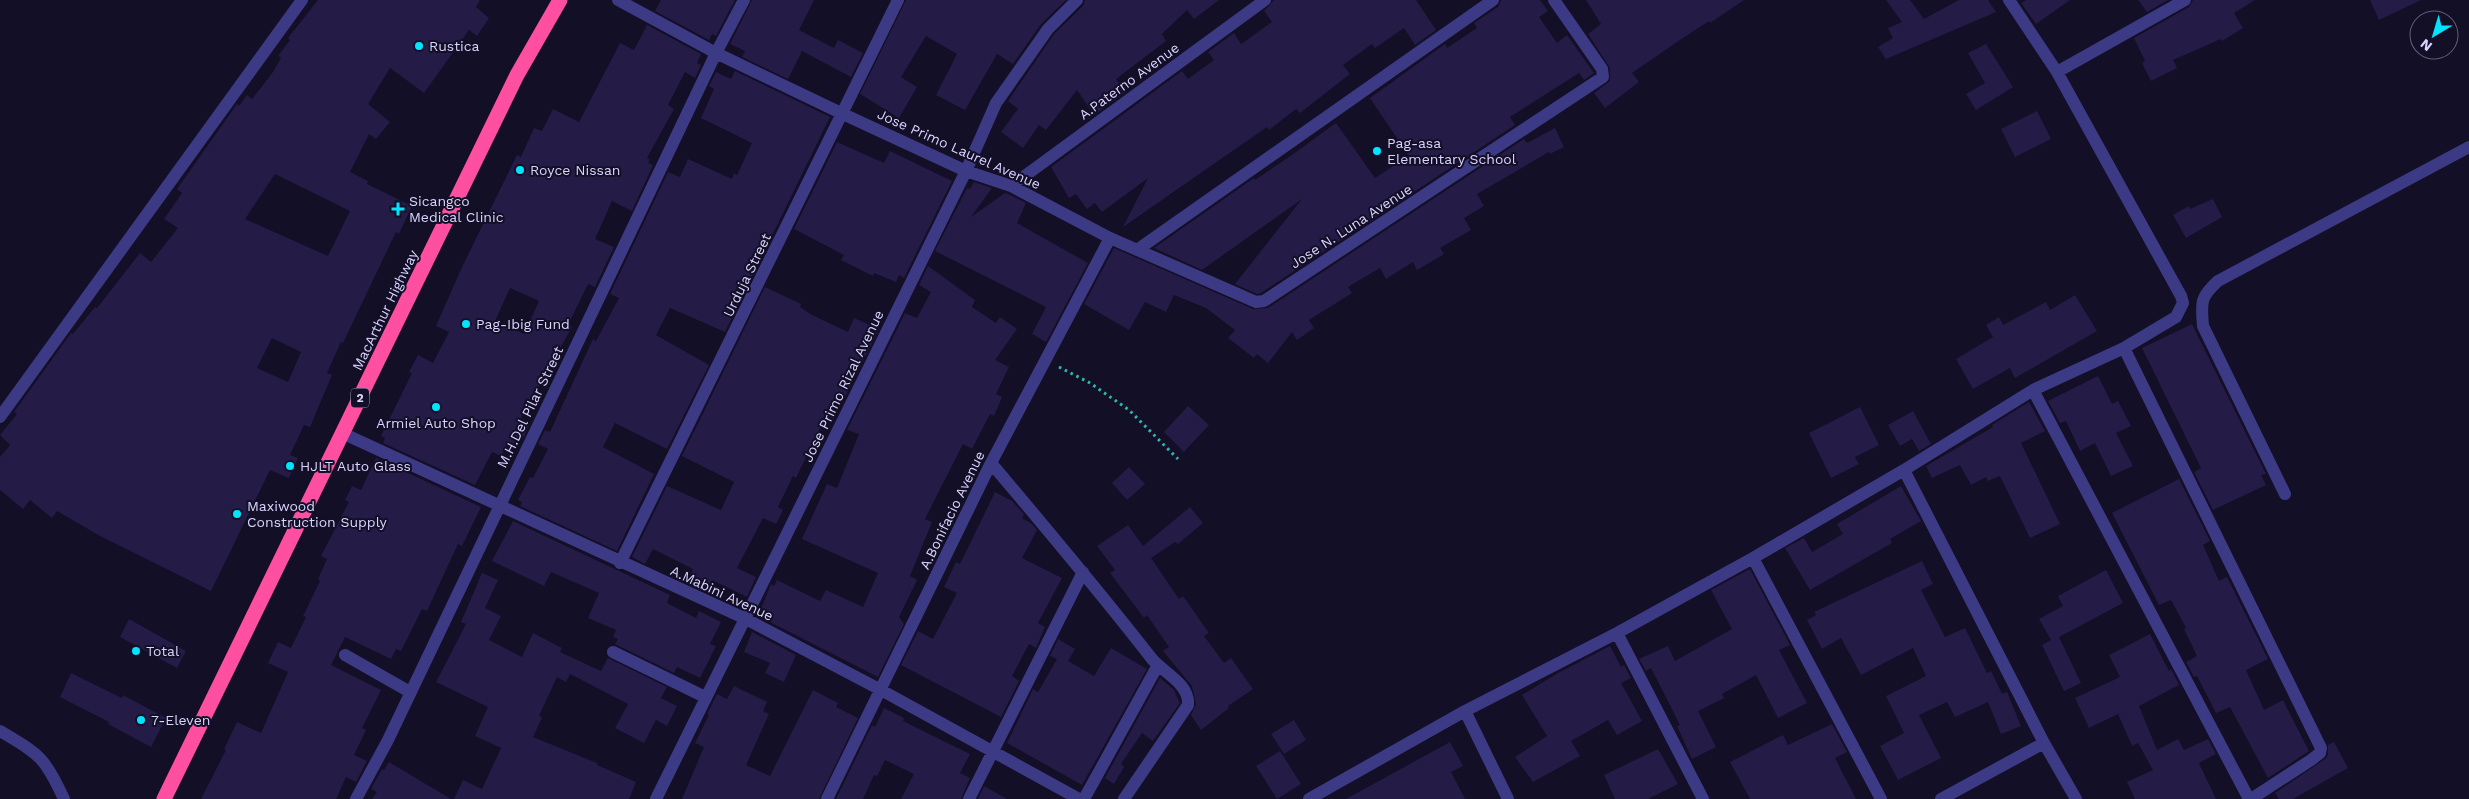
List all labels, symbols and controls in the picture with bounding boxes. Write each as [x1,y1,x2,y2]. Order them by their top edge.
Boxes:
north arrow [2409,10,2459,60]
text: N [2417,36,2435,55]
place label: Rustica [429,38,480,54]
street label: A.Paterno Avenue [1076,39,1182,123]
marker: Rustica [413,40,425,52]
street label: Jose Primo Laurel Avenue [875,106,1043,192]
place label: Pag-asa Elementary School [1387,135,1517,167]
marker: Pag-asa Elementary School [1371,145,1383,157]
place label: Royce Nissan [530,162,621,178]
marker: Royce Nissan [514,164,526,176]
street label: Jose N. Luna Avenue [1287,181,1415,271]
place label: Sicangco Medical Clinic [409,193,504,225]
marker: Sicangco Medical Clinic [391,202,405,216]
street label: Urduja Street [720,230,774,319]
street label: MacArthur Highway [349,247,421,373]
street label: Jose Primo Rizal Avenue [799,308,887,464]
place label: Pag-Ibig Fund [476,316,570,332]
marker: Pag-Ibig Fund [460,318,472,330]
street label: M.H.Del Pilar Street [494,344,566,470]
road number: 2 [351,388,369,408]
marker: Armiel Auto Shop [430,401,442,413]
place label: Armiel Auto Shop [376,415,496,431]
street label: A.Bonifacio Avenue [916,448,988,572]
place label: HJLT Auto Glass [300,458,411,474]
marker: HJLT Auto Glass [284,460,296,472]
place label: Maxiwood Construction Supply [247,498,388,530]
marker: Maxiwood Construction Supply [231,508,243,520]
street label: A.Mabini Avenue [668,562,776,624]
place label: Total [146,643,180,659]
marker: Total [130,645,142,657]
place label: 7-Eleven [151,712,210,728]
marker: 7-Eleven [135,714,147,726]

